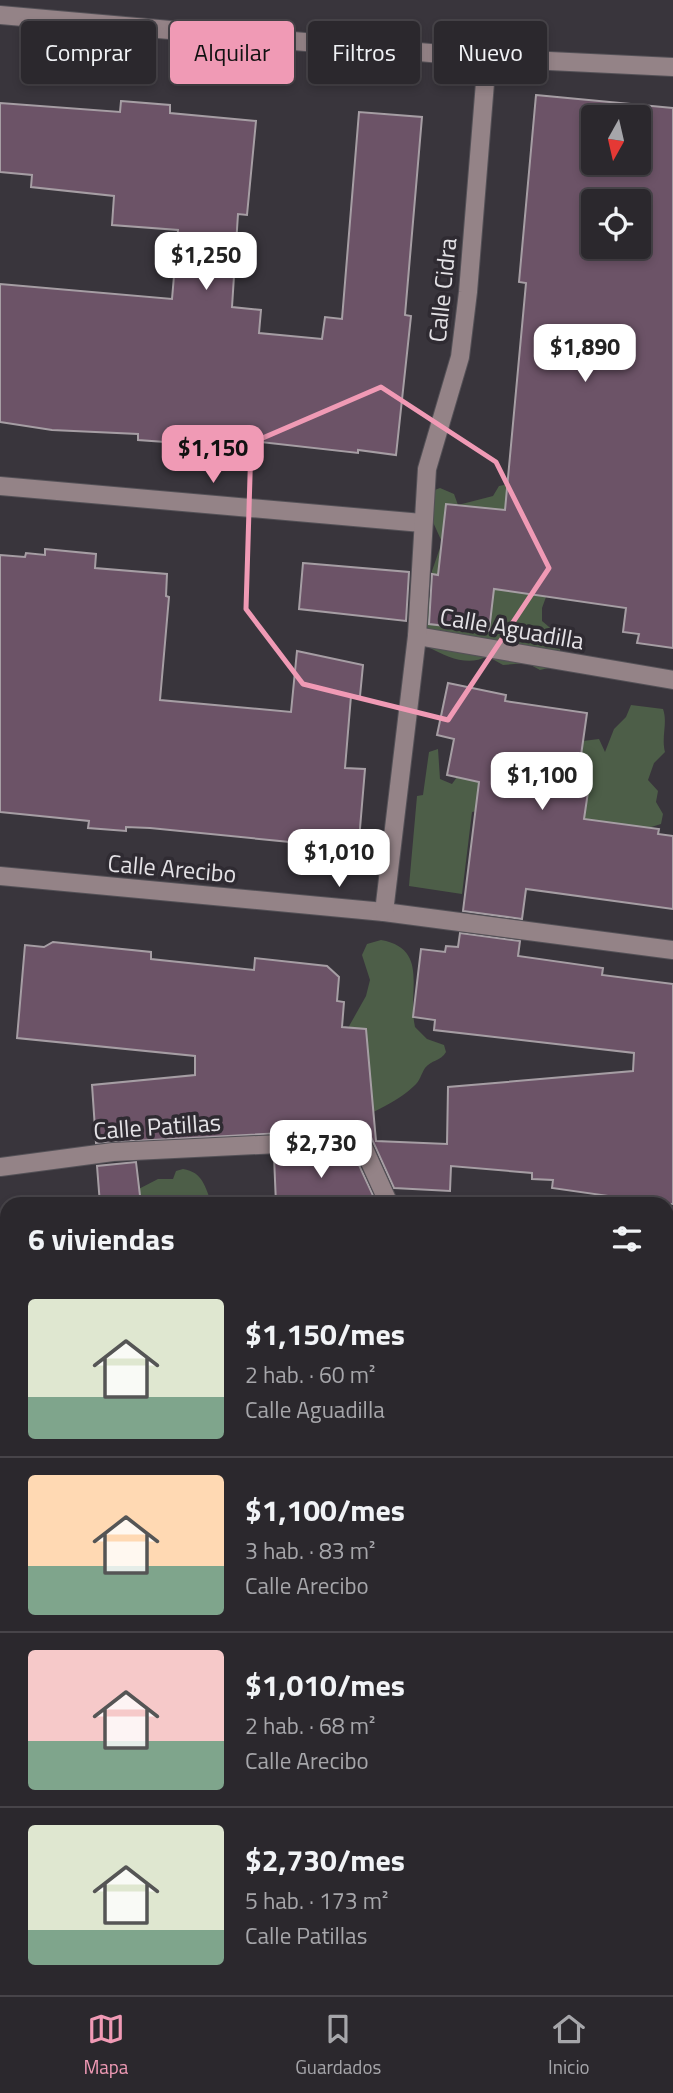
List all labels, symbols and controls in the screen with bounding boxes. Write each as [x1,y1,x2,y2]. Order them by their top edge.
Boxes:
chip: Comprar [21,21,156,84]
chip: Alquilar [170,21,294,84]
chip: Filtros [308,21,420,84]
chip: Nuevo [434,21,547,84]
north arrow [581,105,651,175]
map controls [581,105,651,259]
button: locate [581,189,651,259]
pin: $1,250 [149,232,263,292]
street label: Calle Cidra [419,236,465,344]
text: $1,250 [171,237,241,272]
pin: $1,890 [528,324,642,384]
text: $1,890 [550,329,620,364]
pin: $1,150 [156,426,270,485]
text: $1,150 [178,430,248,465]
street label: Calle Aguadilla [437,598,587,658]
pin: $1,100 [485,752,599,812]
text: $1,100 [507,757,577,792]
pin: $1,010 [282,830,396,889]
text: $1,010 [304,834,374,869]
street label: Calle Arecibo [106,844,238,892]
street label: Calle Patillas [92,1104,222,1148]
pin: $2,730 [264,1120,378,1180]
text: $2,730 [286,1125,356,1160]
text: 6 viviendas [28,1216,175,1262]
icon: filters [608,1220,646,1258]
text: $1,150/mes [245,1311,405,1357]
icon: home [84,1327,168,1411]
text: 2 hab. · 60 m² [245,1357,375,1392]
text: Calle Aguadilla [245,1392,385,1427]
text: $1,100/mes [245,1487,405,1533]
icon: home [84,1503,168,1587]
text: 3 hab. · 83 m² [245,1533,375,1568]
text: Calle Arecibo [245,1568,369,1603]
text: $1,010/mes [245,1662,405,1708]
icon: home [84,1678,168,1762]
text: 2 hab. · 68 m² [245,1708,375,1743]
text: Calle Arecibo [245,1743,369,1778]
text: $2,730/mes [245,1837,405,1883]
icon: home [84,1853,168,1937]
text: 5 hab. · 173 m² [245,1883,388,1918]
text: Calle Patillas [245,1918,367,1953]
tab: Mapa [83,2010,128,2081]
tab: Guardados [295,2010,381,2081]
tab: Inicio [548,2010,590,2081]

